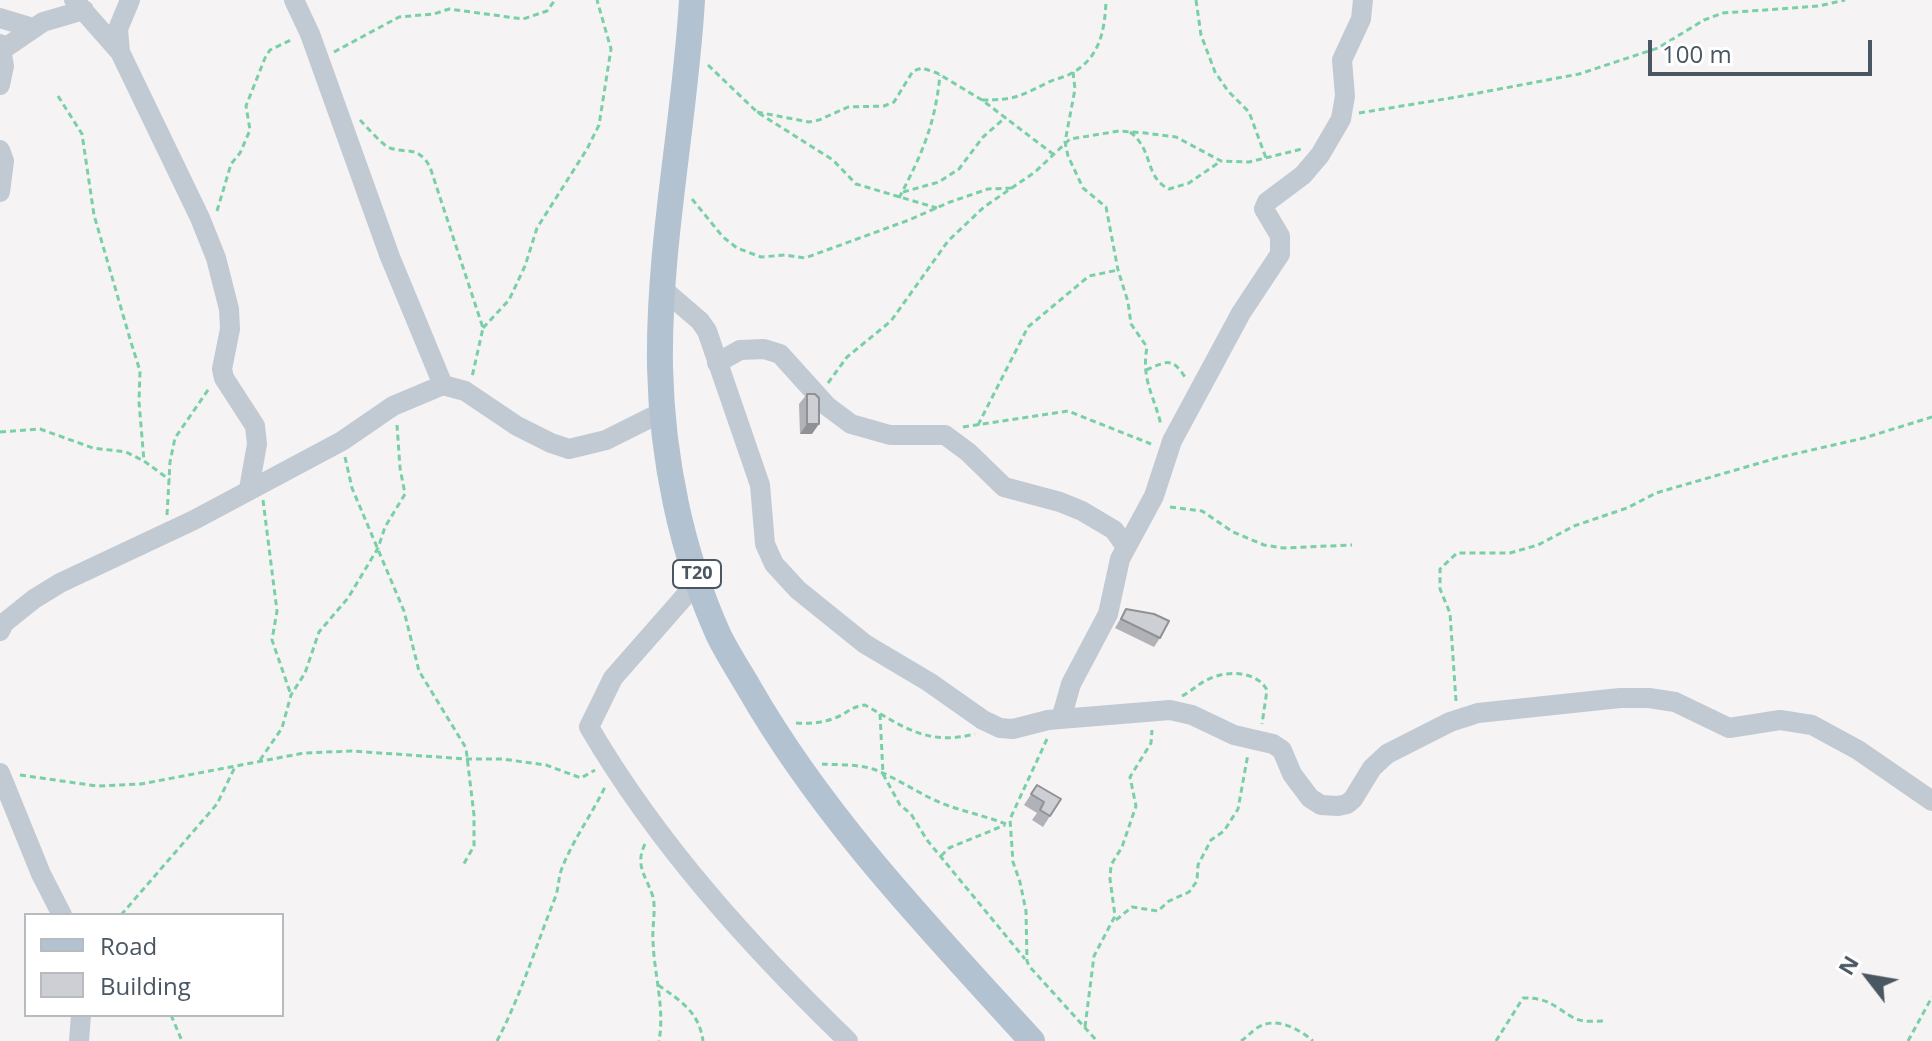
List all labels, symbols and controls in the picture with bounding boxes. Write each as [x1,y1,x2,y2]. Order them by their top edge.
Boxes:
scale bar [1652,24,1876,74]
text: 100 m [1662,37,1732,70]
road number: T20 [673,560,721,588]
legend [24,913,284,1017]
text: Road [100,929,157,962]
north arrow [1828,937,1908,1017]
text: N [1830,949,1865,980]
text: Building [100,969,191,1002]

